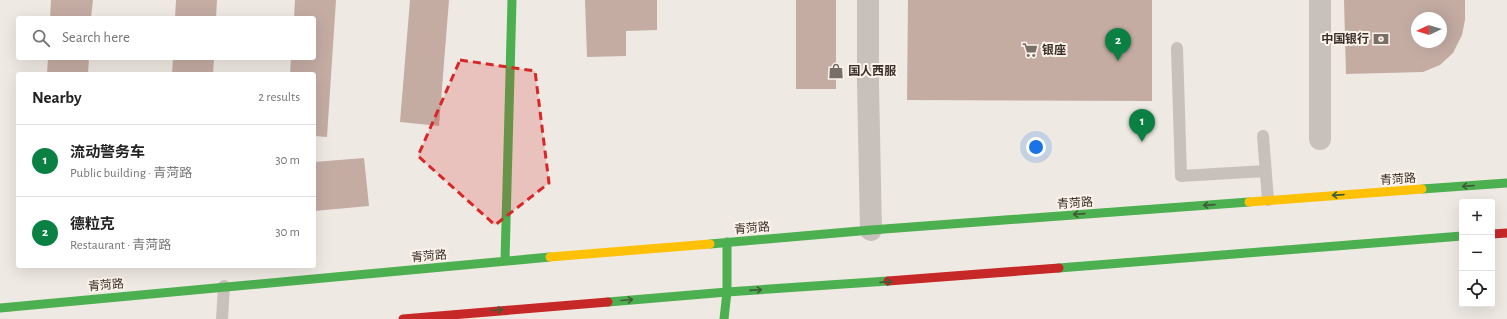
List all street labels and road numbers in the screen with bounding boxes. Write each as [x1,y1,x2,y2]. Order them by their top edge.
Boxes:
street label: 青菏路 [1380,171,1416,186]
street label: 青菏路 [1057,195,1093,210]
street label: 青菏路 [733,219,770,236]
street label: 青菏路 [410,247,447,264]
street label: 青菏路 [87,276,124,293]

